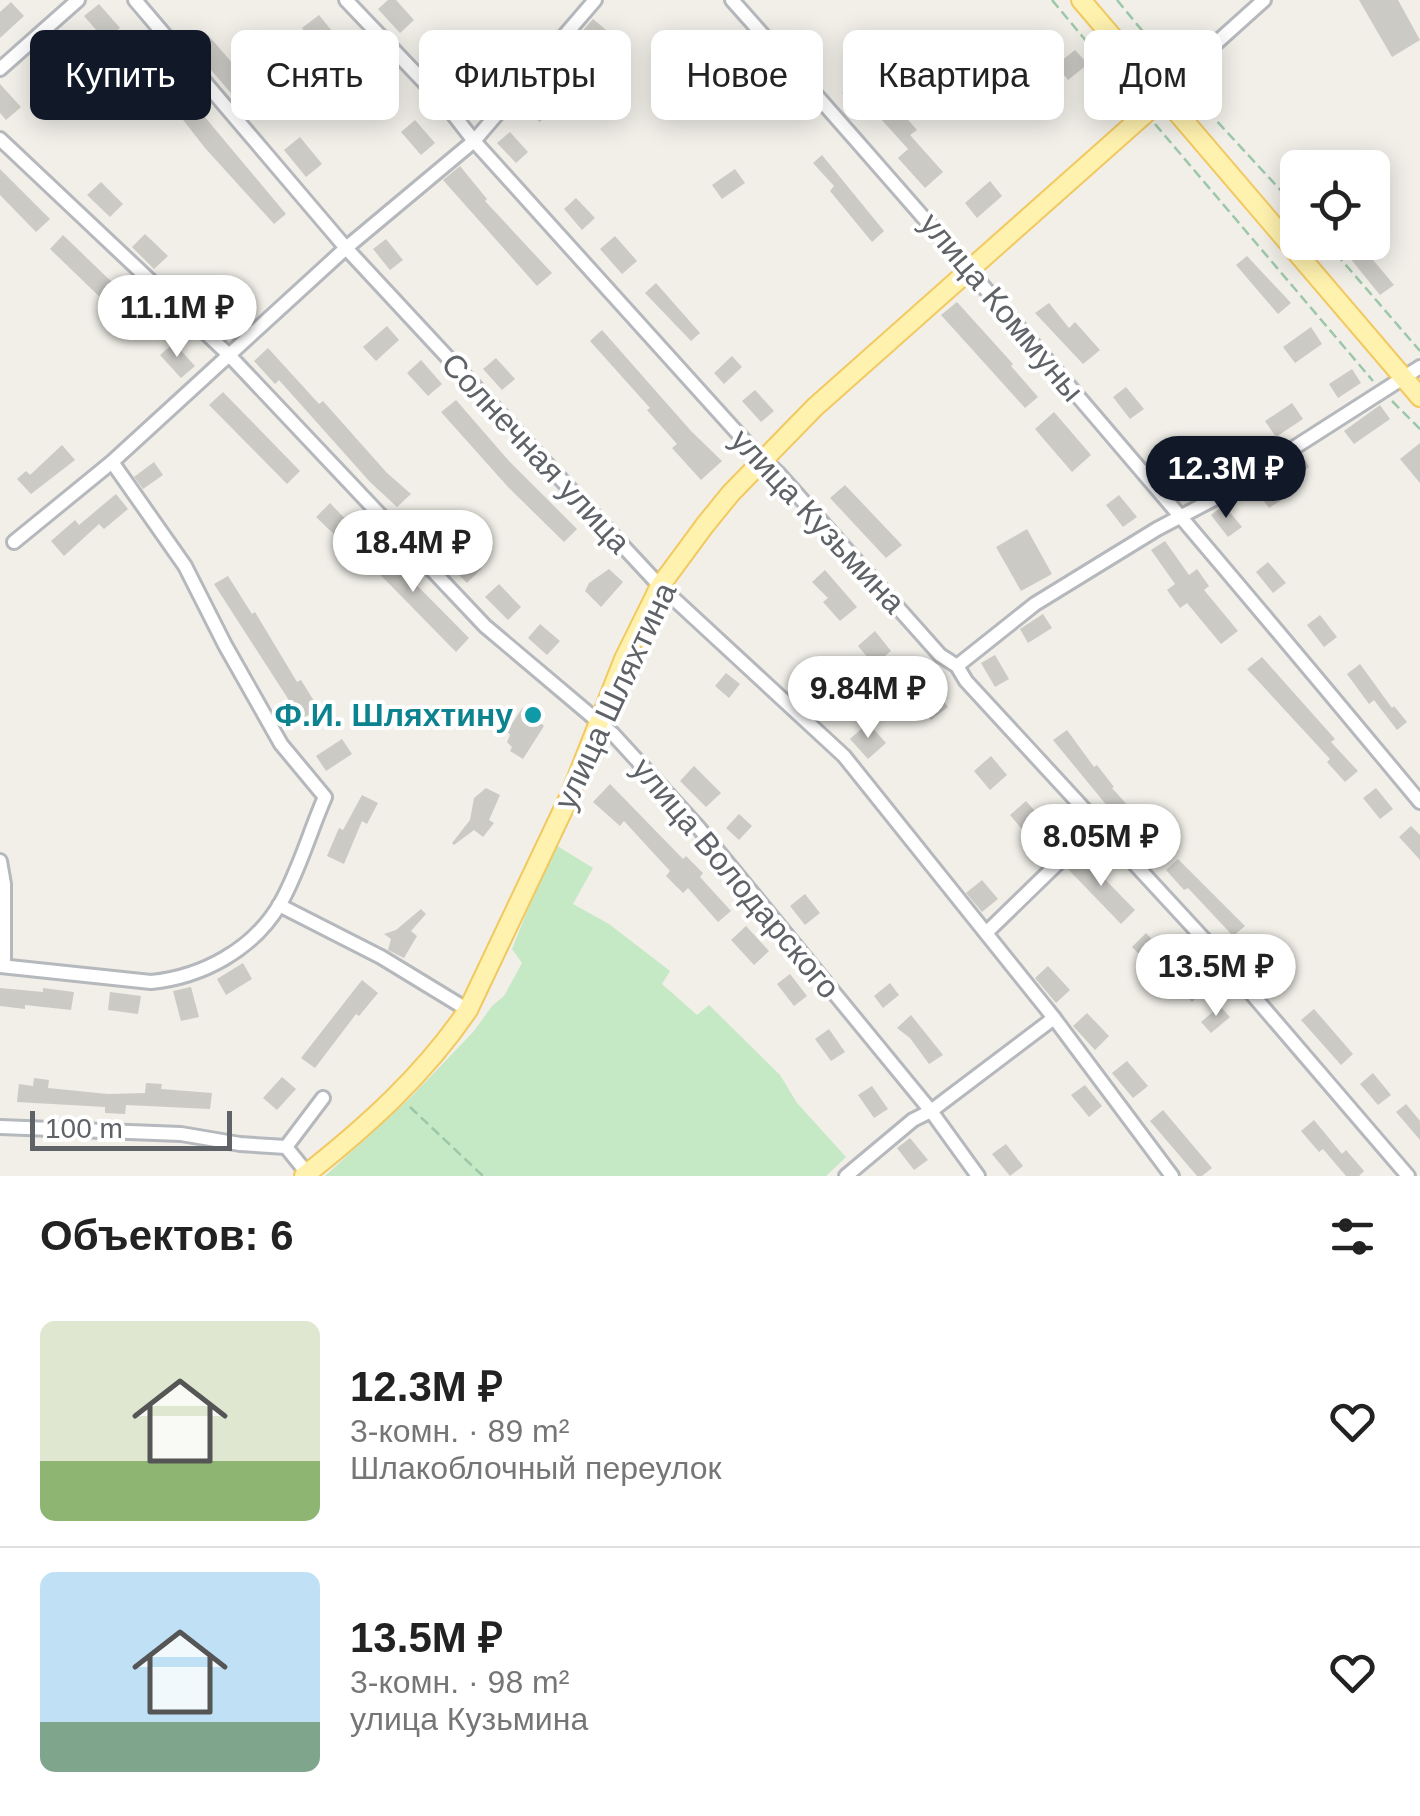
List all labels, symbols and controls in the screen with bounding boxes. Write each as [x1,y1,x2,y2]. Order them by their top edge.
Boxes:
chip: Купить [30,30,211,120]
chip: Снять [231,30,399,120]
chip: Фильтры [419,30,631,120]
chip: Новое [651,30,823,120]
chip: Квартира [843,30,1064,120]
chip: Дом [1084,30,1222,120]
map controls [1280,150,1390,260]
button: locate [1280,150,1390,260]
street label: улица Коммуны [913,206,1091,408]
pin: 11.1M ₽ [85,275,269,360]
text: 11.1M ₽ [120,289,234,325]
street label: Солнечная улица [434,346,638,560]
street label: улица Кузьмина [724,422,913,621]
pin: 12.3M ₽ [1134,436,1318,521]
text: 12.3M ₽ [1168,450,1284,486]
pin: 18.4M ₽ [321,510,505,595]
text: 18.4M ₽ [355,524,471,560]
street label: улица Шляхтина [547,577,683,815]
pin: 9.84M ₽ [776,656,960,741]
text: 9.84M ₽ [810,670,926,706]
place label: Ф.И. Шляхтину [275,697,513,733]
marker: Ф.И. Шляхтину [522,704,544,726]
street label: улица Володарского [625,751,847,1005]
pin: 8.05M ₽ [1009,804,1193,889]
text: 8.05M ₽ [1043,818,1159,854]
pin: 13.5M ₽ [1124,934,1308,1019]
text: 13.5M ₽ [1158,948,1274,984]
scale bar [30,1106,232,1150]
text: 100 m [45,1113,123,1144]
icon: filters [1325,1209,1380,1264]
text: Объектов: 6 [40,1212,294,1259]
icon: home [120,1361,240,1481]
text: 12.3M ₽ [350,1363,503,1410]
icon: heart [1325,1394,1380,1449]
text: 3-комн. · 89 m² [350,1413,569,1449]
text: Шлакоблочный переулок [350,1450,722,1486]
icon: home [120,1612,240,1732]
text: 13.5M ₽ [350,1614,503,1661]
icon: heart [1325,1645,1380,1700]
text: 3-комн. · 98 m² [350,1664,569,1700]
text: улица Кузьмина [350,1701,588,1737]

